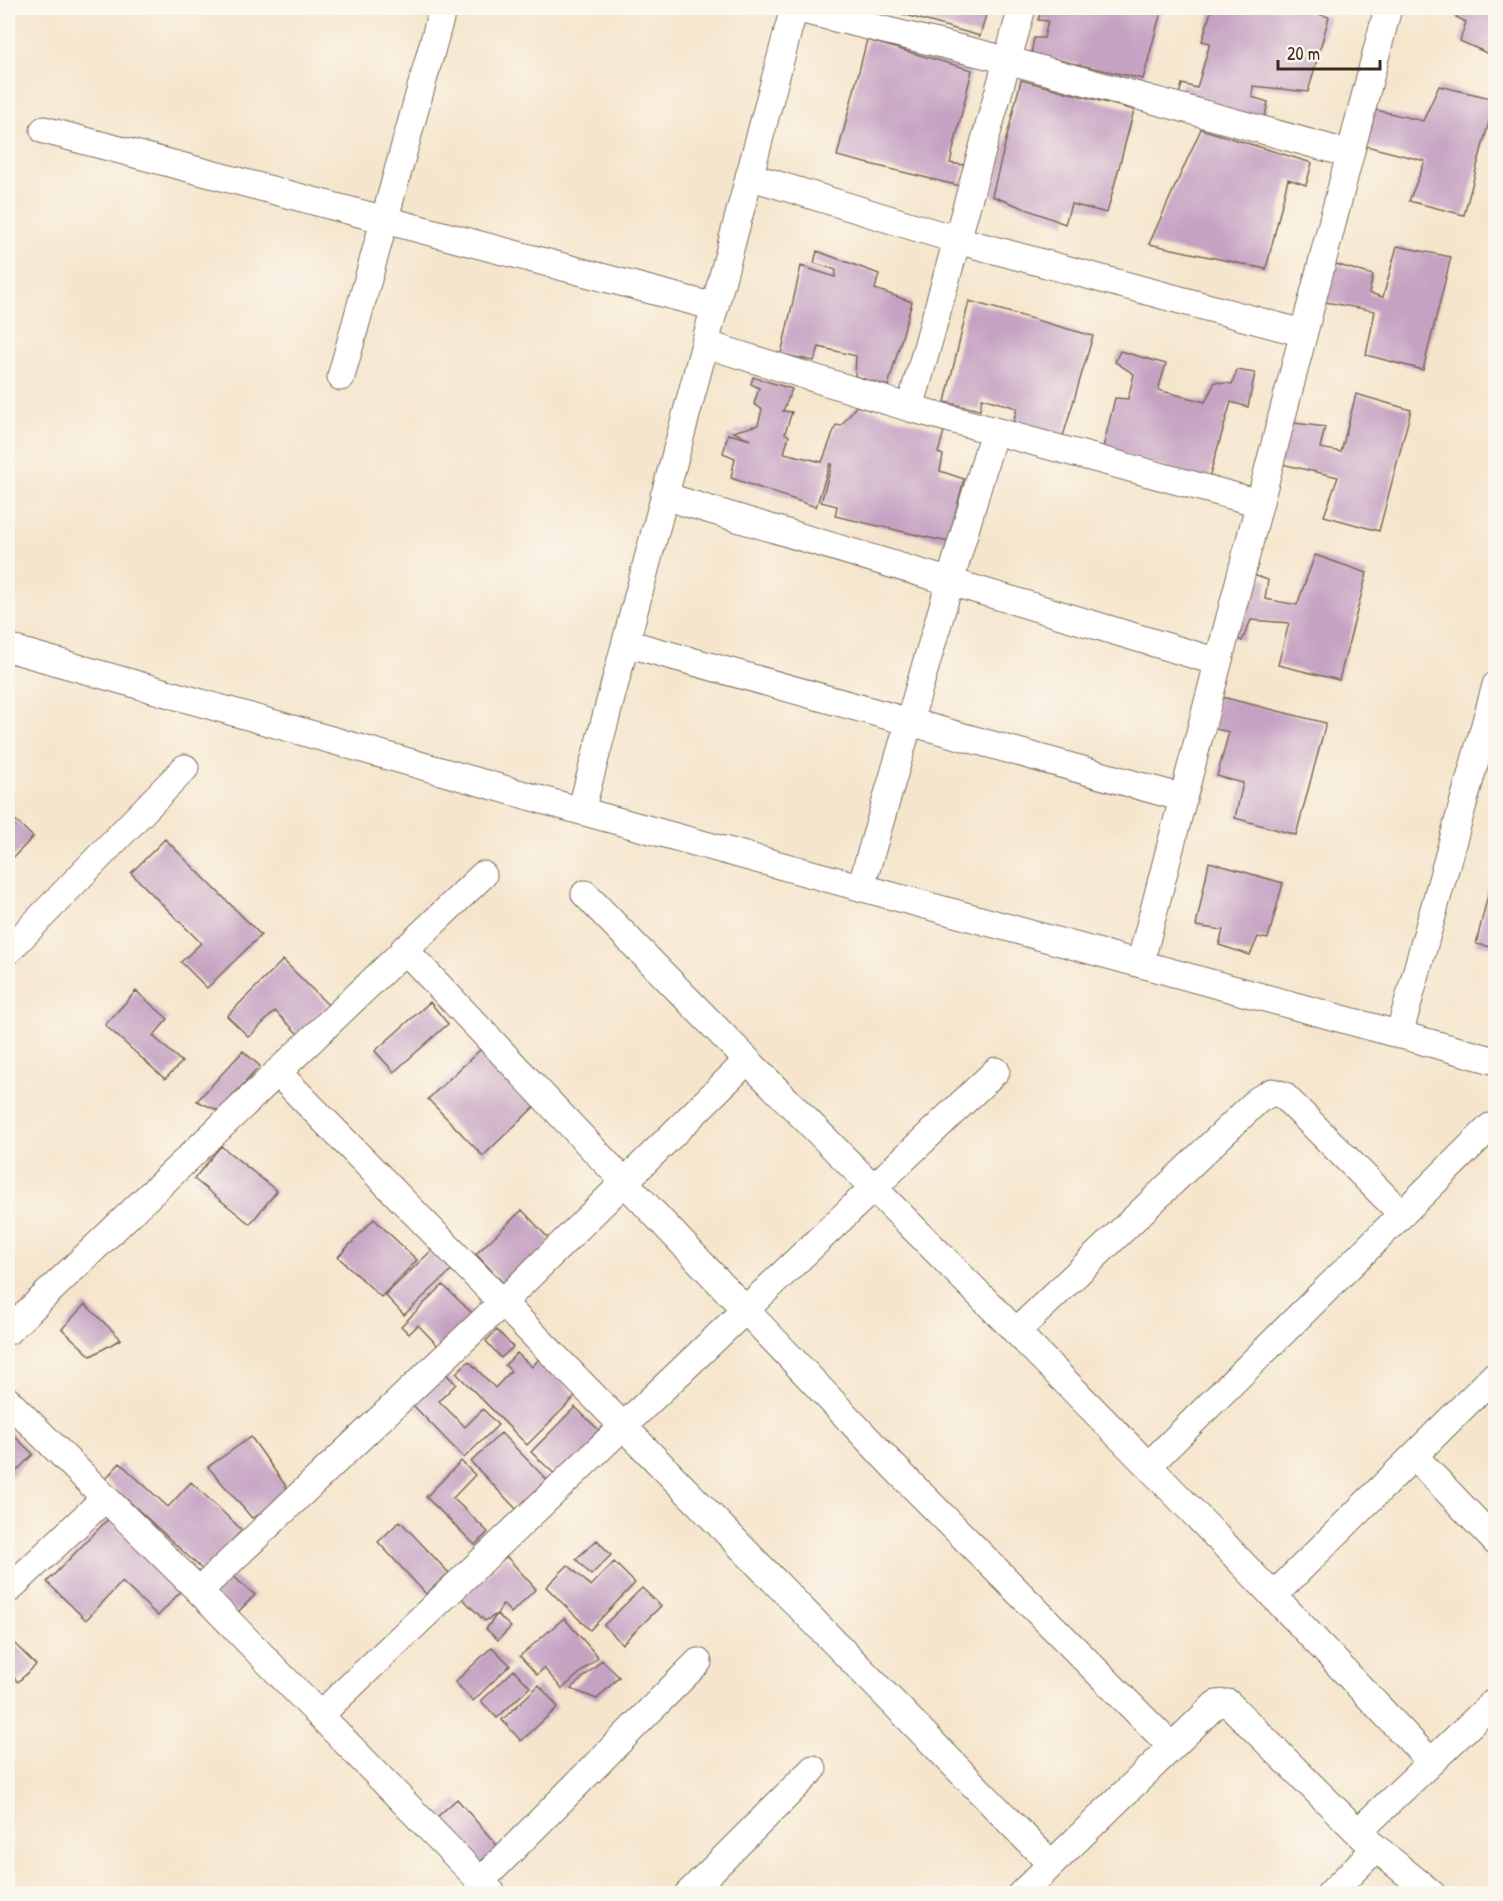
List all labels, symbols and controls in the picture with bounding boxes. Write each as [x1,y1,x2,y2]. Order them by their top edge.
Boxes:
scale bar [1278,33,1380,71]
text: 20 m [1287,41,1320,66]

